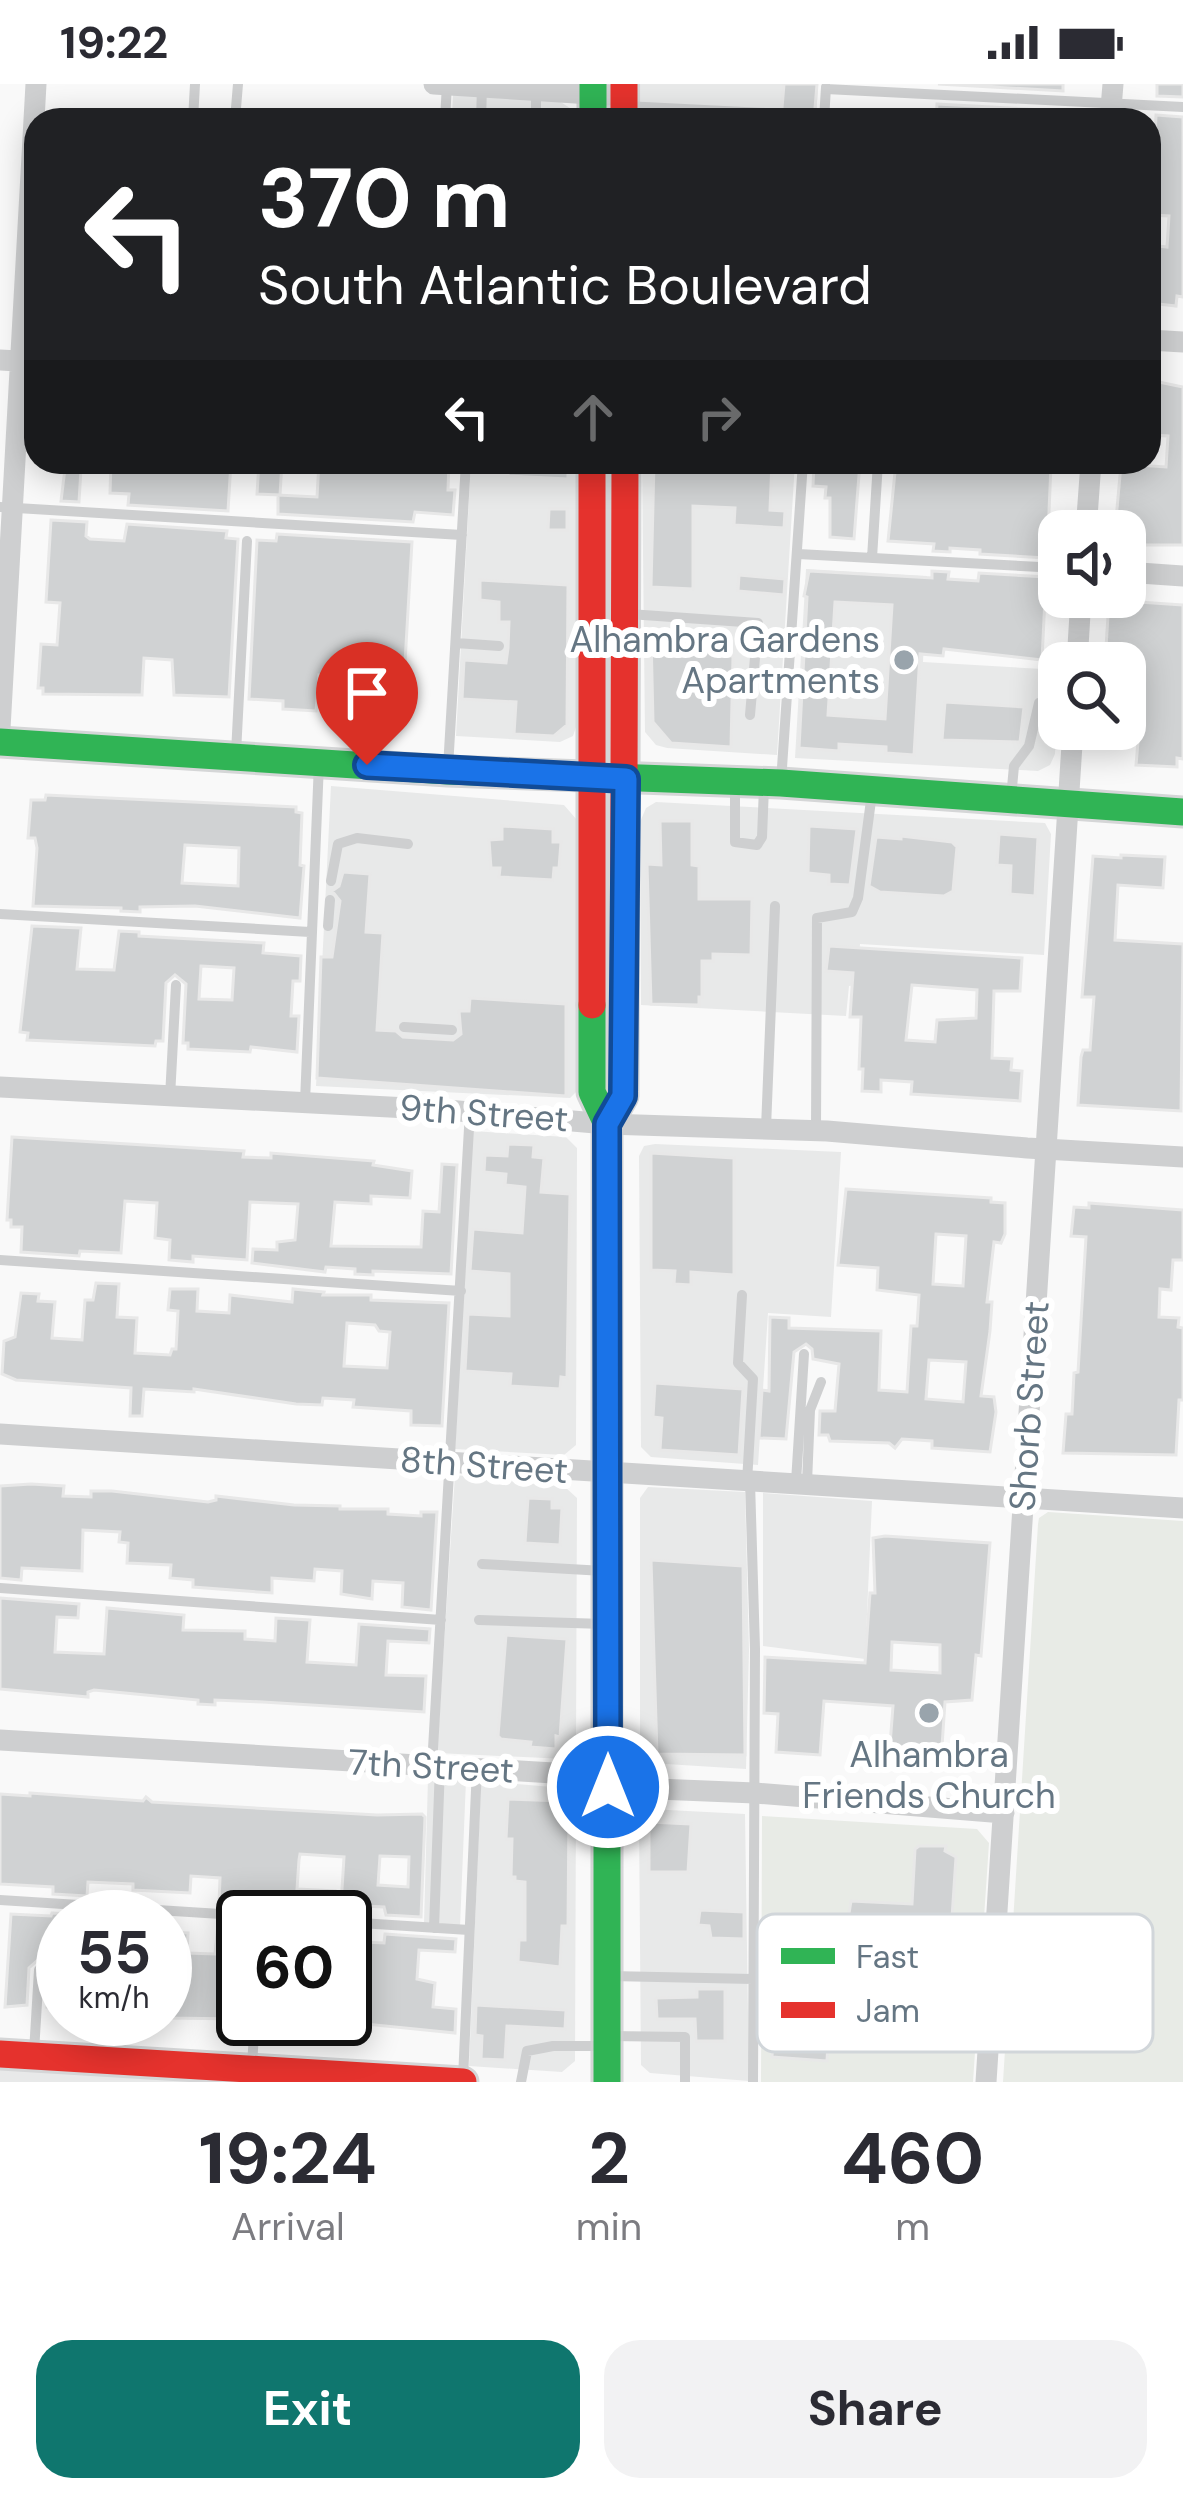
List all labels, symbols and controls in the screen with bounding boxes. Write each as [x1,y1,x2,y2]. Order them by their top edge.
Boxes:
text: 19:22 [60,13,168,72]
text: 370 m [258,144,511,253]
icon: left [60,156,216,312]
text: South Atlantic Boulevard [258,250,872,321]
icon: left [434,384,500,450]
icon: ahead [560,384,626,450]
icon: right [686,384,752,450]
map controls [1038,510,1146,750]
button: sound [1038,510,1146,618]
place label: Alhambra Gardens Apartments [569,616,880,704]
pin [316,642,418,765]
button: search [1038,642,1146,750]
marker: Alhambra Gardens Apartments [891,647,917,673]
icon: arrive [334,660,400,726]
street label: 9th Street [398,1084,570,1142]
street label: Shorb Street [998,1299,1060,1513]
street label: 8th Street [398,1436,570,1494]
marker: Alhambra Friends Church [916,1700,942,1726]
position arrow [545,1724,671,1850]
place label: Alhambra Friends Church [802,1731,1056,1819]
street label: 7th Street [347,1738,515,1794]
speed limit sign: 60 [216,1890,372,2046]
text: 55 [77,1913,151,1992]
legend [757,1914,1153,2052]
text: Fast [856,1935,919,1978]
text: km/h [79,1978,149,2017]
text: Jam [856,1989,920,2032]
text: 19:24 [199,2112,377,2205]
text: 2 [588,2112,630,2205]
text: 460 [841,2112,984,2205]
text: Arrival [231,2201,345,2252]
text: min [576,2201,642,2252]
text: m [895,2201,930,2252]
button: Exit [36,2340,580,2478]
button: Share [604,2340,1147,2478]

